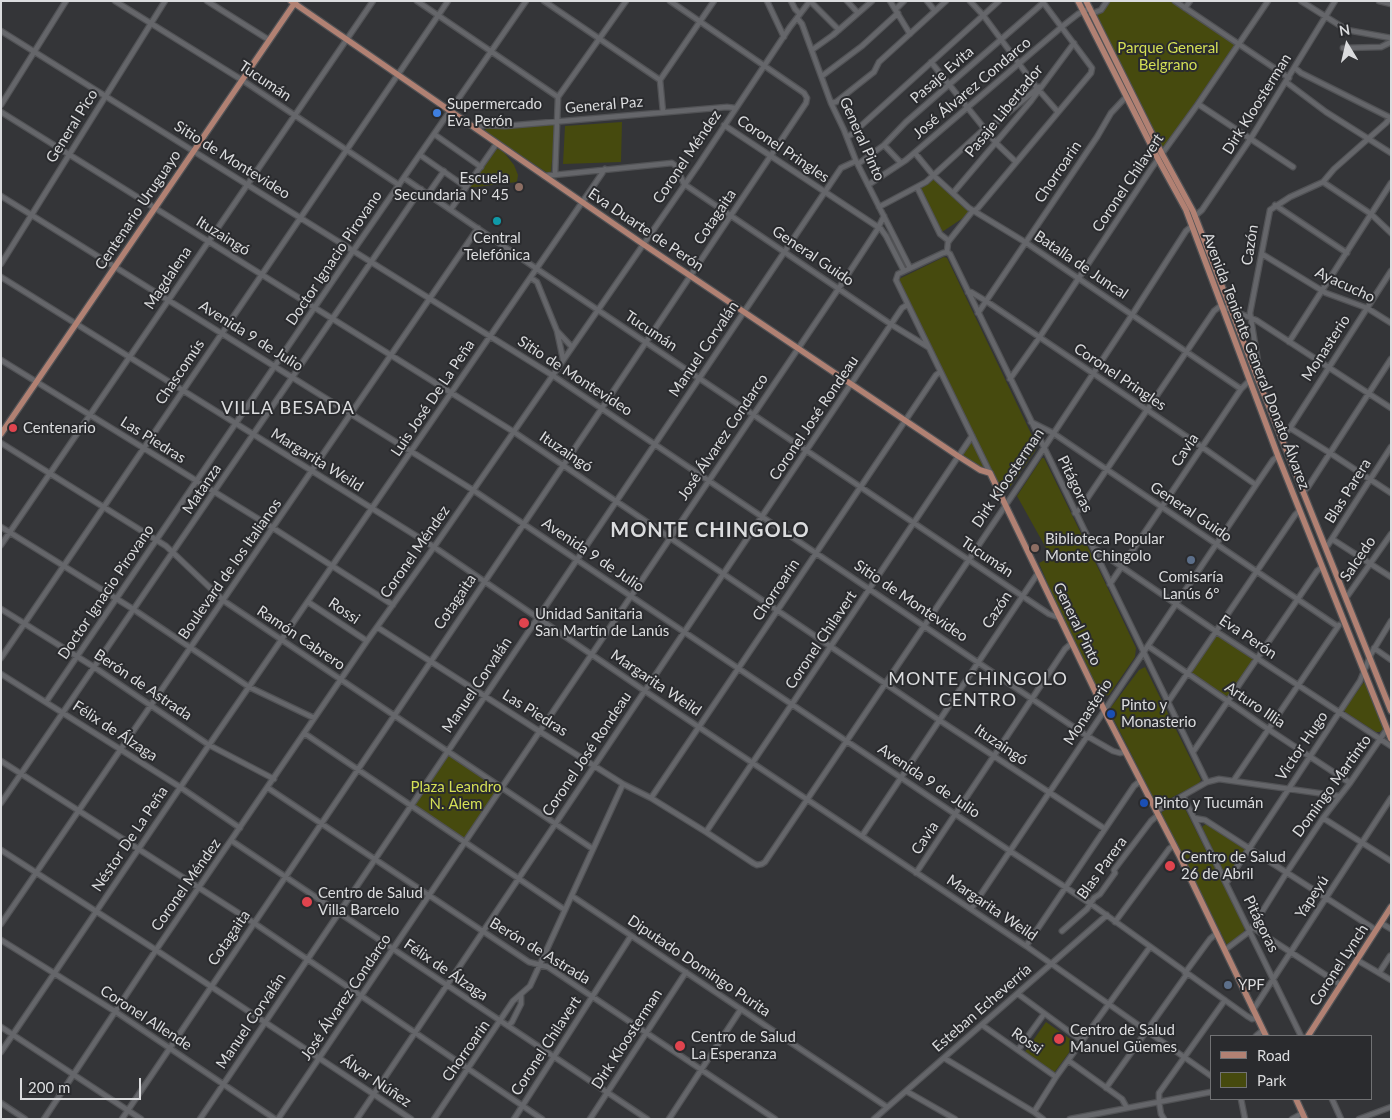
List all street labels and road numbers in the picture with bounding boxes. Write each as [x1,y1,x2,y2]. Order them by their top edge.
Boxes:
street label: José Álvarez Condarco [909,33,1035,143]
street label: Pasaje Evita [907,43,977,107]
street label: Dirk Kloosterman [1219,50,1295,158]
street label: Tucumán [235,57,295,105]
street label: Pasaje Libertador [961,61,1047,161]
street label: General Pico [42,86,102,166]
street label: General Paz [564,93,644,117]
street label: General Pinto [835,94,889,184]
street label: Coronel Méndez [649,107,725,207]
street label: Coronel Pringles [733,111,833,187]
street label: Sitio de Montevideo [171,117,293,203]
street label: Coronel Chilavert [1088,130,1168,236]
street label: Chorroarin [1031,138,1085,206]
street label: Centenario Uruguayo [91,147,185,273]
street label: Eva Duarte de Perón [585,185,707,275]
street label: Cotagaita [690,186,740,248]
street label: Doctor Ignacio Pirovano [282,187,386,329]
street label: Ituzaingó [193,212,253,260]
street label: General Guido [769,222,857,290]
street label: Cazón [1238,223,1262,267]
street label: Batalla de Juncal [1031,227,1131,303]
street label: Avenida Teniente General Donato Álvarez [1199,230,1313,492]
street label: Magdalena [140,243,196,313]
street label: Ayacucho [1312,263,1378,307]
street label: Avenida 9 de Julio [196,297,306,375]
street label: Manuel Corvalán [665,298,743,400]
street label: Tucumán [621,307,681,355]
street label: Monasterio [1298,312,1354,384]
street label: Sitio de Montevideo [514,332,636,420]
street label: Chascomús [152,336,208,408]
street label: Luis José De La Peña [387,336,479,460]
street label: Coronel Pringles [1070,339,1170,415]
street label: Coronel José Rondeau [766,352,862,484]
street label: José Álvarez Condarco [674,370,772,504]
street label: Las Piedras [117,413,189,467]
street label: Margarita Weild [267,424,367,496]
street label: Dirk Kloosterman [968,425,1048,531]
street label: Ituzaingó [536,428,596,476]
street label: Cavia [1167,430,1203,470]
street label: Pitágoras [1054,453,1096,515]
street label: Blas Parera [1321,455,1375,527]
street label: Matanza [179,461,225,517]
street label: General Guido [1147,478,1235,546]
street label: Boulevard de los Italianos [175,495,285,643]
street label: Coronel Méndez [376,502,454,602]
street label: Avenida 9 de Julio [538,514,648,596]
street label: Doctor Ignacio Pirovano [54,521,158,663]
street label: Tucumán [957,533,1017,581]
street label: Salcedo [1336,533,1380,585]
street label: Chorroarin [749,556,803,624]
street label: Sitio de Montevideo [851,556,971,646]
street label: Cotagaita [430,571,480,633]
street label: General Pinto [1049,580,1105,668]
street label: Coronel Chilavert [781,587,861,693]
street label: Cazón [978,588,1016,632]
street label: Rossi [325,594,363,628]
street label: Ramón Cabrero [254,602,348,674]
street label: Eva Perón [1216,611,1280,663]
street label: Manuel Corvalán [438,634,516,736]
street label: Berón de Astrada [91,646,195,724]
street label: Margarita Weild [607,646,705,720]
street label: Monasterio [1060,676,1116,748]
street label: Arturo Illia [1221,678,1289,732]
street label: Las Piedras [499,686,571,740]
street label: Coronel José Rondeau [539,688,635,820]
street label: Félix de Álzaga [69,697,161,765]
street label: Victor Hugo [1272,708,1332,784]
street label: Ituzaingó [971,721,1031,769]
street label: Domingo Martinto [1289,731,1375,841]
street label: Avenida 9 de Julio [874,740,984,822]
street label: Néstor De La Peña [88,783,172,895]
street label: Cavia [907,818,943,858]
street label: Blas Parera [1073,833,1131,903]
street label: Coronel Méndez [147,835,225,935]
street label: Margarita Weild [943,871,1041,945]
street label: Yapeyú [1292,872,1332,922]
street label: Pitágoras [1240,893,1282,955]
street label: Cotagaita [204,907,254,969]
street label: Diputado Domingo Purita [624,911,774,1021]
street label: Berón de Astrada [486,914,594,988]
street label: Coronel Lynch [1306,921,1372,1009]
street label: José Álvarez Condarco [297,930,395,1064]
street label: Félix de Álzaga [401,935,491,1005]
street label: Esteban Echeverría [929,960,1035,1056]
street label: Manuel Corvalán [212,970,290,1072]
street label: Coronel Allende [97,982,195,1054]
street label: Dirk Kloosterman [588,986,666,1092]
street label: Coronel Chilavert [507,993,585,1099]
street label: Chorroarin [438,1017,494,1085]
street label: Rossi [1008,1024,1046,1058]
street label: Álvar Núñez [337,1051,415,1111]

